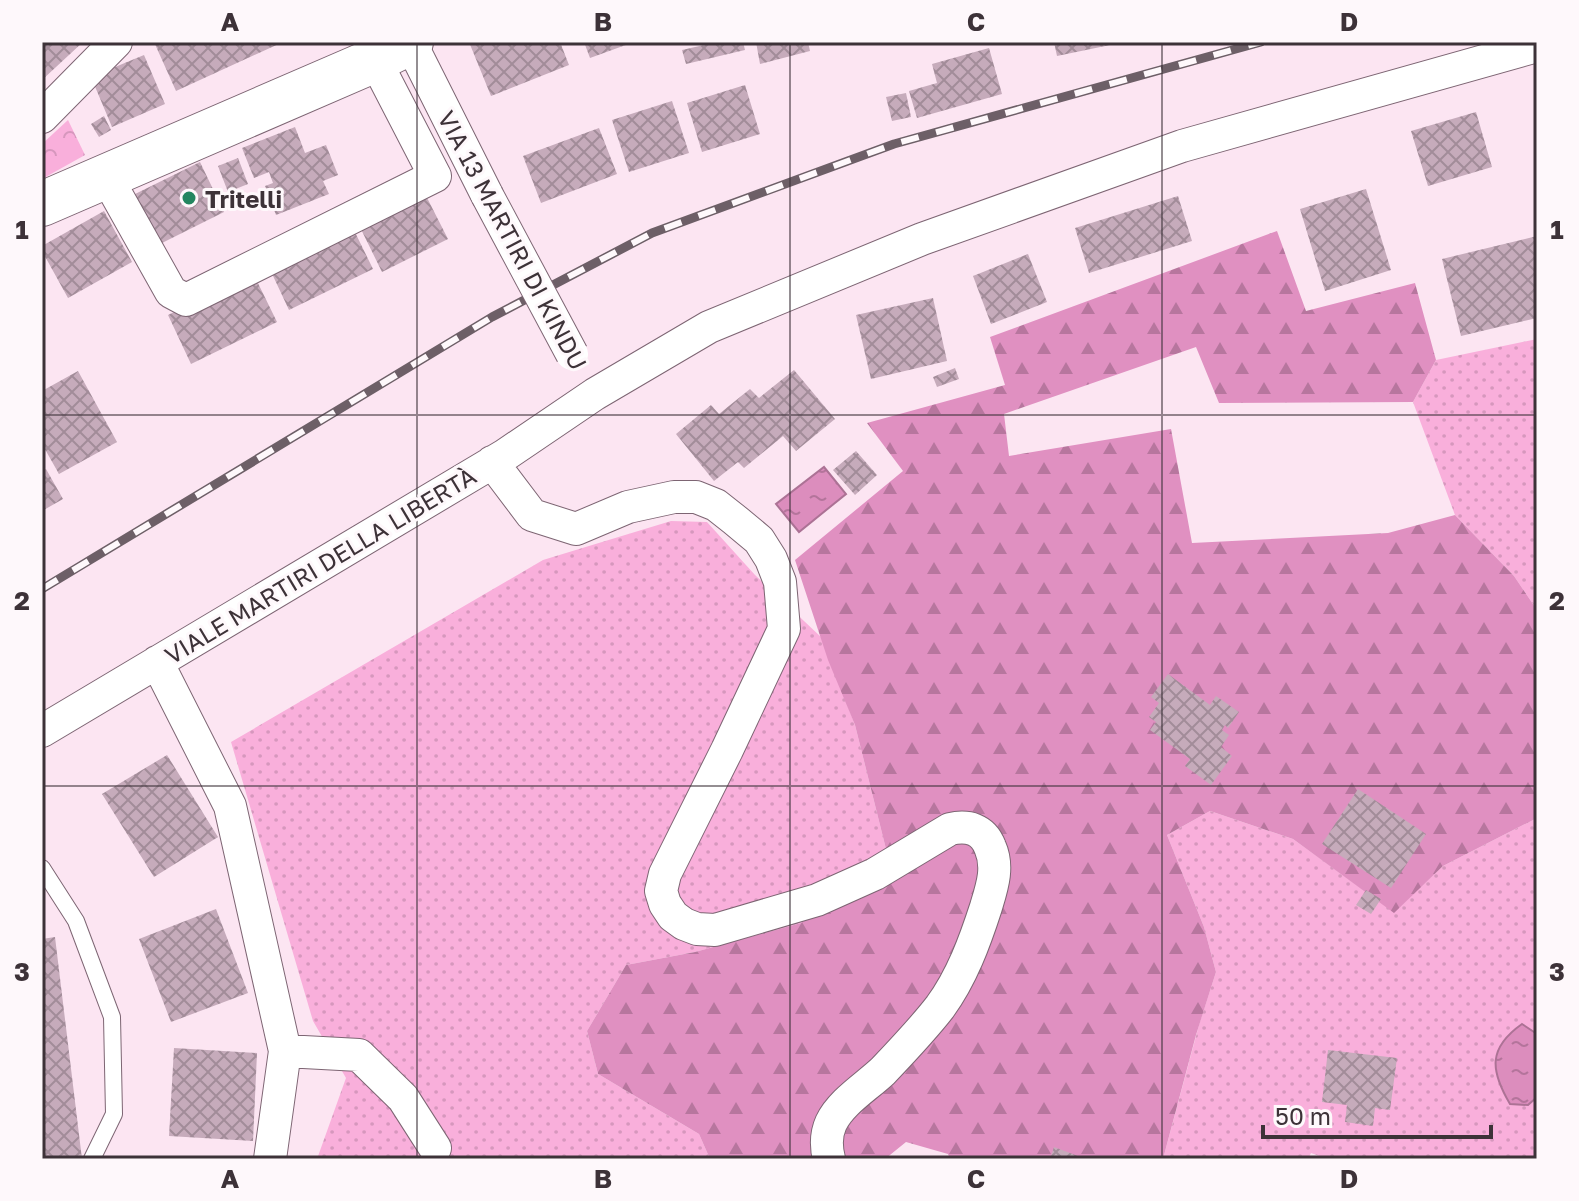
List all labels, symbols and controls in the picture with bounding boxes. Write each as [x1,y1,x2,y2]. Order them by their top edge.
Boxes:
text: A [221,6,240,37]
text: B [594,6,612,37]
text: C [967,6,985,37]
text: D [1340,6,1358,37]
street label: VIA 13 MARTIRI DI KINDU [432,105,594,375]
place label: Tritelli [205,184,282,213]
marker: Tritelli [180,189,198,207]
text: 1 [15,214,29,245]
text: 1 [1550,214,1564,245]
street label: VIALE MARTIRI DELLA LIBERTÀ [159,460,481,670]
text: 2 [14,585,30,616]
text: 2 [1549,585,1565,616]
text: 3 [14,956,30,987]
text: 3 [1549,956,1565,987]
scale bar [1263,1089,1491,1139]
text: 50 m [1275,1101,1331,1130]
text: A [221,1163,240,1194]
text: B [594,1163,612,1194]
text: C [967,1163,985,1194]
text: D [1340,1163,1358,1194]

